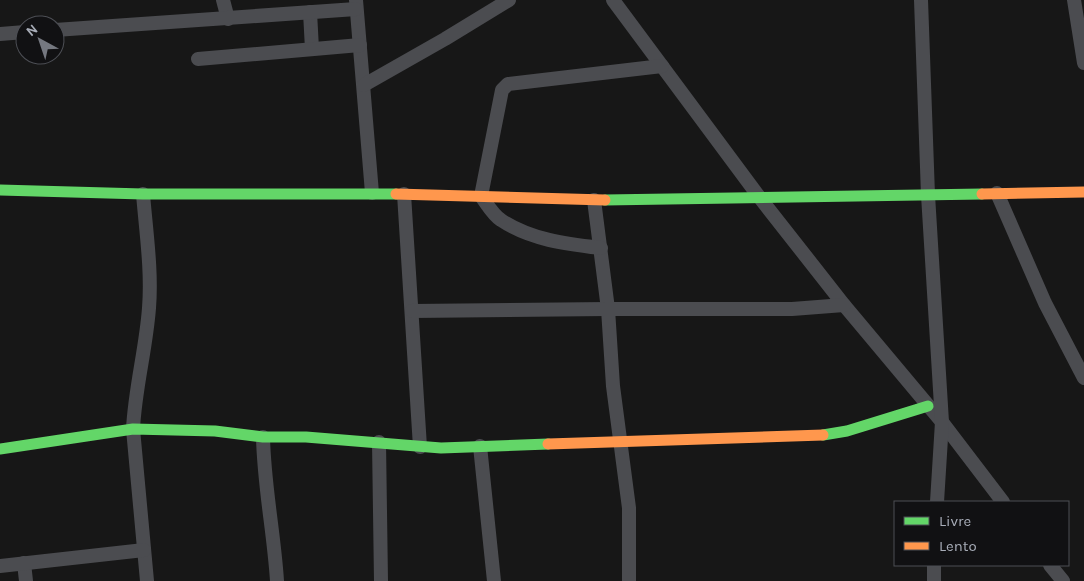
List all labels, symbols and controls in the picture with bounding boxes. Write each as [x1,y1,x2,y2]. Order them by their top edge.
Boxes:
north arrow [15,15,65,65]
text: N [23,21,41,40]
legend [894,501,1069,566]
text: Livre [939,512,971,530]
text: Lento [939,537,977,555]

